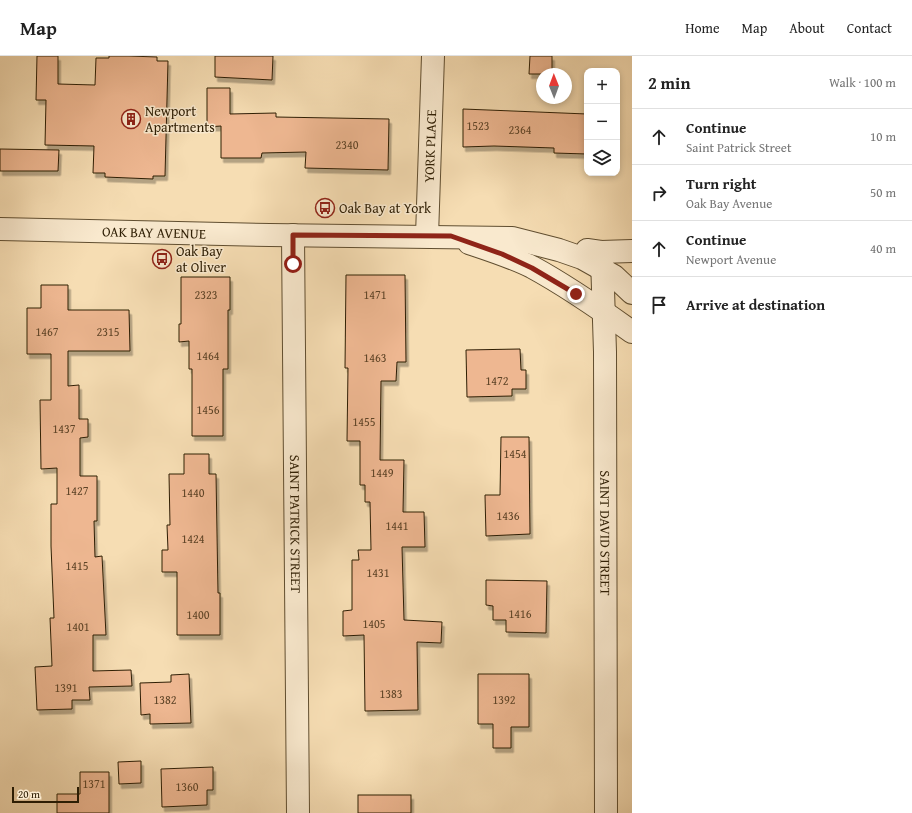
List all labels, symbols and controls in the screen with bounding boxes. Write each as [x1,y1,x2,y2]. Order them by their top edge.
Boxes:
text: Map [20,14,57,42]
text: Home [685,18,720,38]
text: Map [742,18,767,38]
text: About [789,18,825,38]
text: Contact [847,18,892,38]
north arrow [536,68,572,104]
map controls [584,68,620,176]
button: + [584,68,620,104]
text: 2 min [648,70,690,95]
text: Walk · 100 m [829,73,896,92]
place label: Newport Apartments [145,101,215,137]
button: − [584,104,620,140]
building icon: Newport Apartments [120,108,142,130]
street label: YORK PLACE [419,109,441,183]
house number: 1523 [466,117,490,134]
text: Continue [686,117,747,138]
house number: 2364 [508,121,532,138]
icon: ahead [648,126,670,148]
text: 10 m [870,127,896,146]
house number: 2340 [335,136,359,153]
text: Saint Patrick Street [686,138,792,157]
button: layers [584,140,620,176]
text: Turn right [686,173,757,194]
icon: right [648,182,670,204]
text: 50 m [870,183,896,202]
text: Oak Bay Avenue [686,194,772,213]
bus stop icon: Oak Bay at York [314,197,336,219]
place label: Oak Bay at York [339,198,432,218]
street label: OAK BAY AVENUE [102,221,206,244]
text: Continue [686,229,747,250]
icon: ahead [648,238,670,260]
text: 40 m [870,239,896,258]
place label: Oak Bay at Oliver [176,241,226,277]
bus stop icon: Oak Bay at Oliver [151,248,173,270]
text: Newport Avenue [686,250,776,269]
route start [284,255,302,273]
route end [567,285,585,303]
house number: 2323 [194,286,218,303]
house number: 1471 [363,286,387,303]
icon: arrive [648,294,670,316]
text: Arrive at destination [686,294,825,315]
house number: 1467 [35,323,59,340]
house number: 2315 [96,323,120,340]
house number: 1464 [196,347,220,364]
house number: 1463 [363,349,387,366]
house number: 1472 [485,372,509,389]
house number: 1456 [196,401,220,418]
house number: 1455 [352,413,376,430]
house number: 1437 [52,420,76,437]
house number: 1454 [503,445,527,462]
street label: SAINT PATRICK STREET [285,455,306,593]
house number: 1449 [370,464,394,481]
street label: SAINT DAVID STREET [595,470,616,596]
house number: 1427 [65,482,89,499]
house number: 1440 [181,484,205,501]
house number: 1436 [496,507,520,524]
house number: 1441 [385,517,409,534]
house number: 1424 [181,530,205,547]
house number: 1415 [65,557,89,574]
house number: 1431 [366,564,390,581]
house number: 1416 [508,605,532,622]
house number: 1400 [186,606,210,623]
house number: 1405 [362,615,386,632]
house number: 1401 [66,618,90,635]
house number: 1391 [54,679,78,696]
house number: 1383 [379,685,403,702]
house number: 1382 [153,691,177,708]
house number: 1392 [492,691,516,708]
house number: 1371 [82,775,106,792]
house number: 1360 [175,778,199,795]
scale bar [12,785,79,804]
text: 20 m [18,786,40,802]

